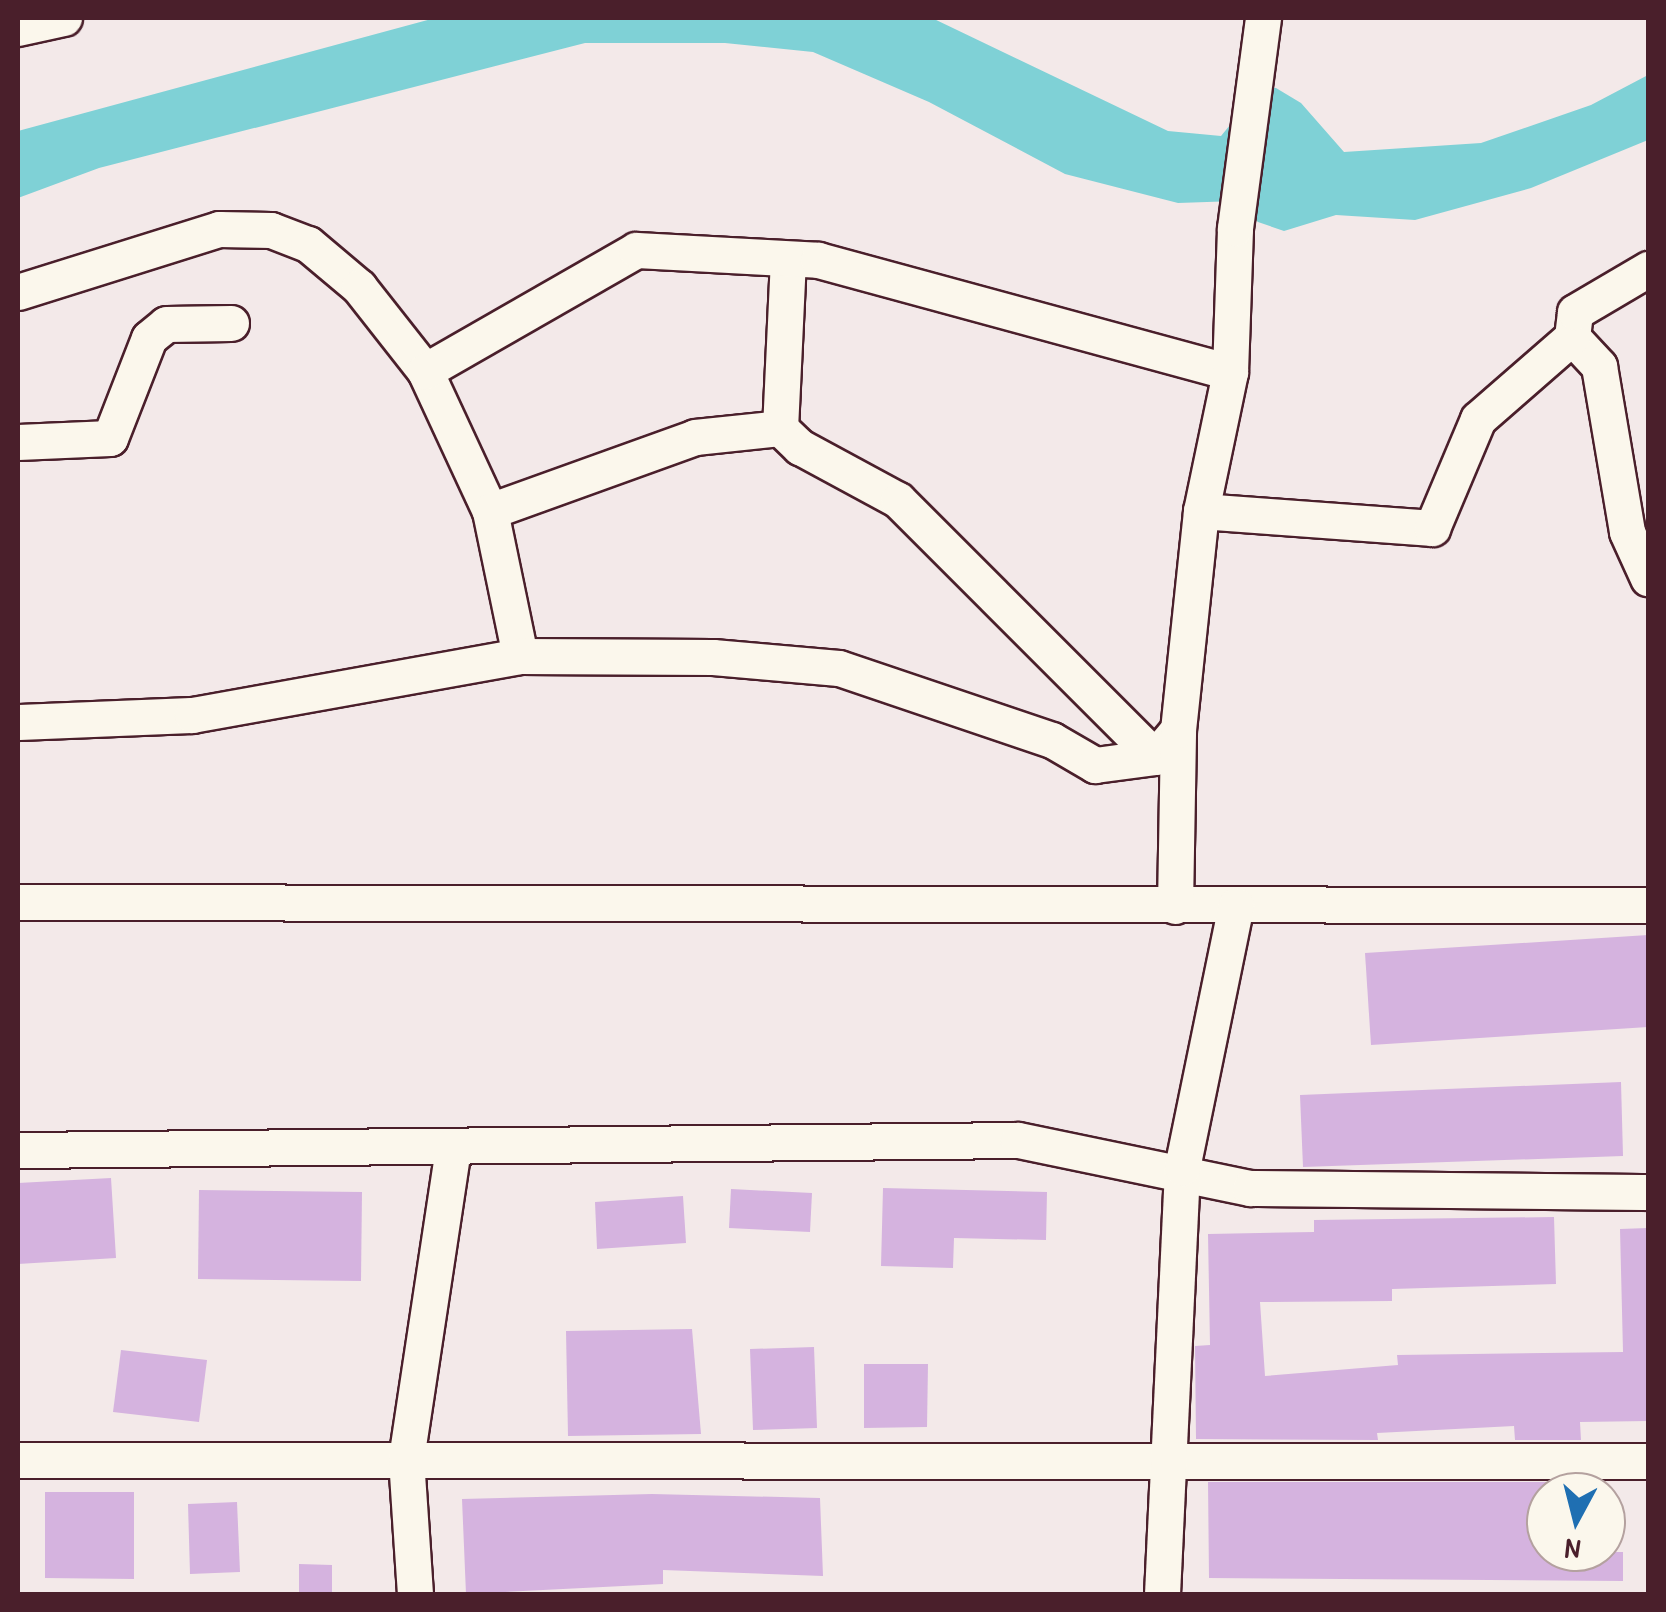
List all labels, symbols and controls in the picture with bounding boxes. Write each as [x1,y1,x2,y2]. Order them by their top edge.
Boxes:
north arrow [1526,1472,1626,1572]
text: N [1563,1530,1582,1570]

